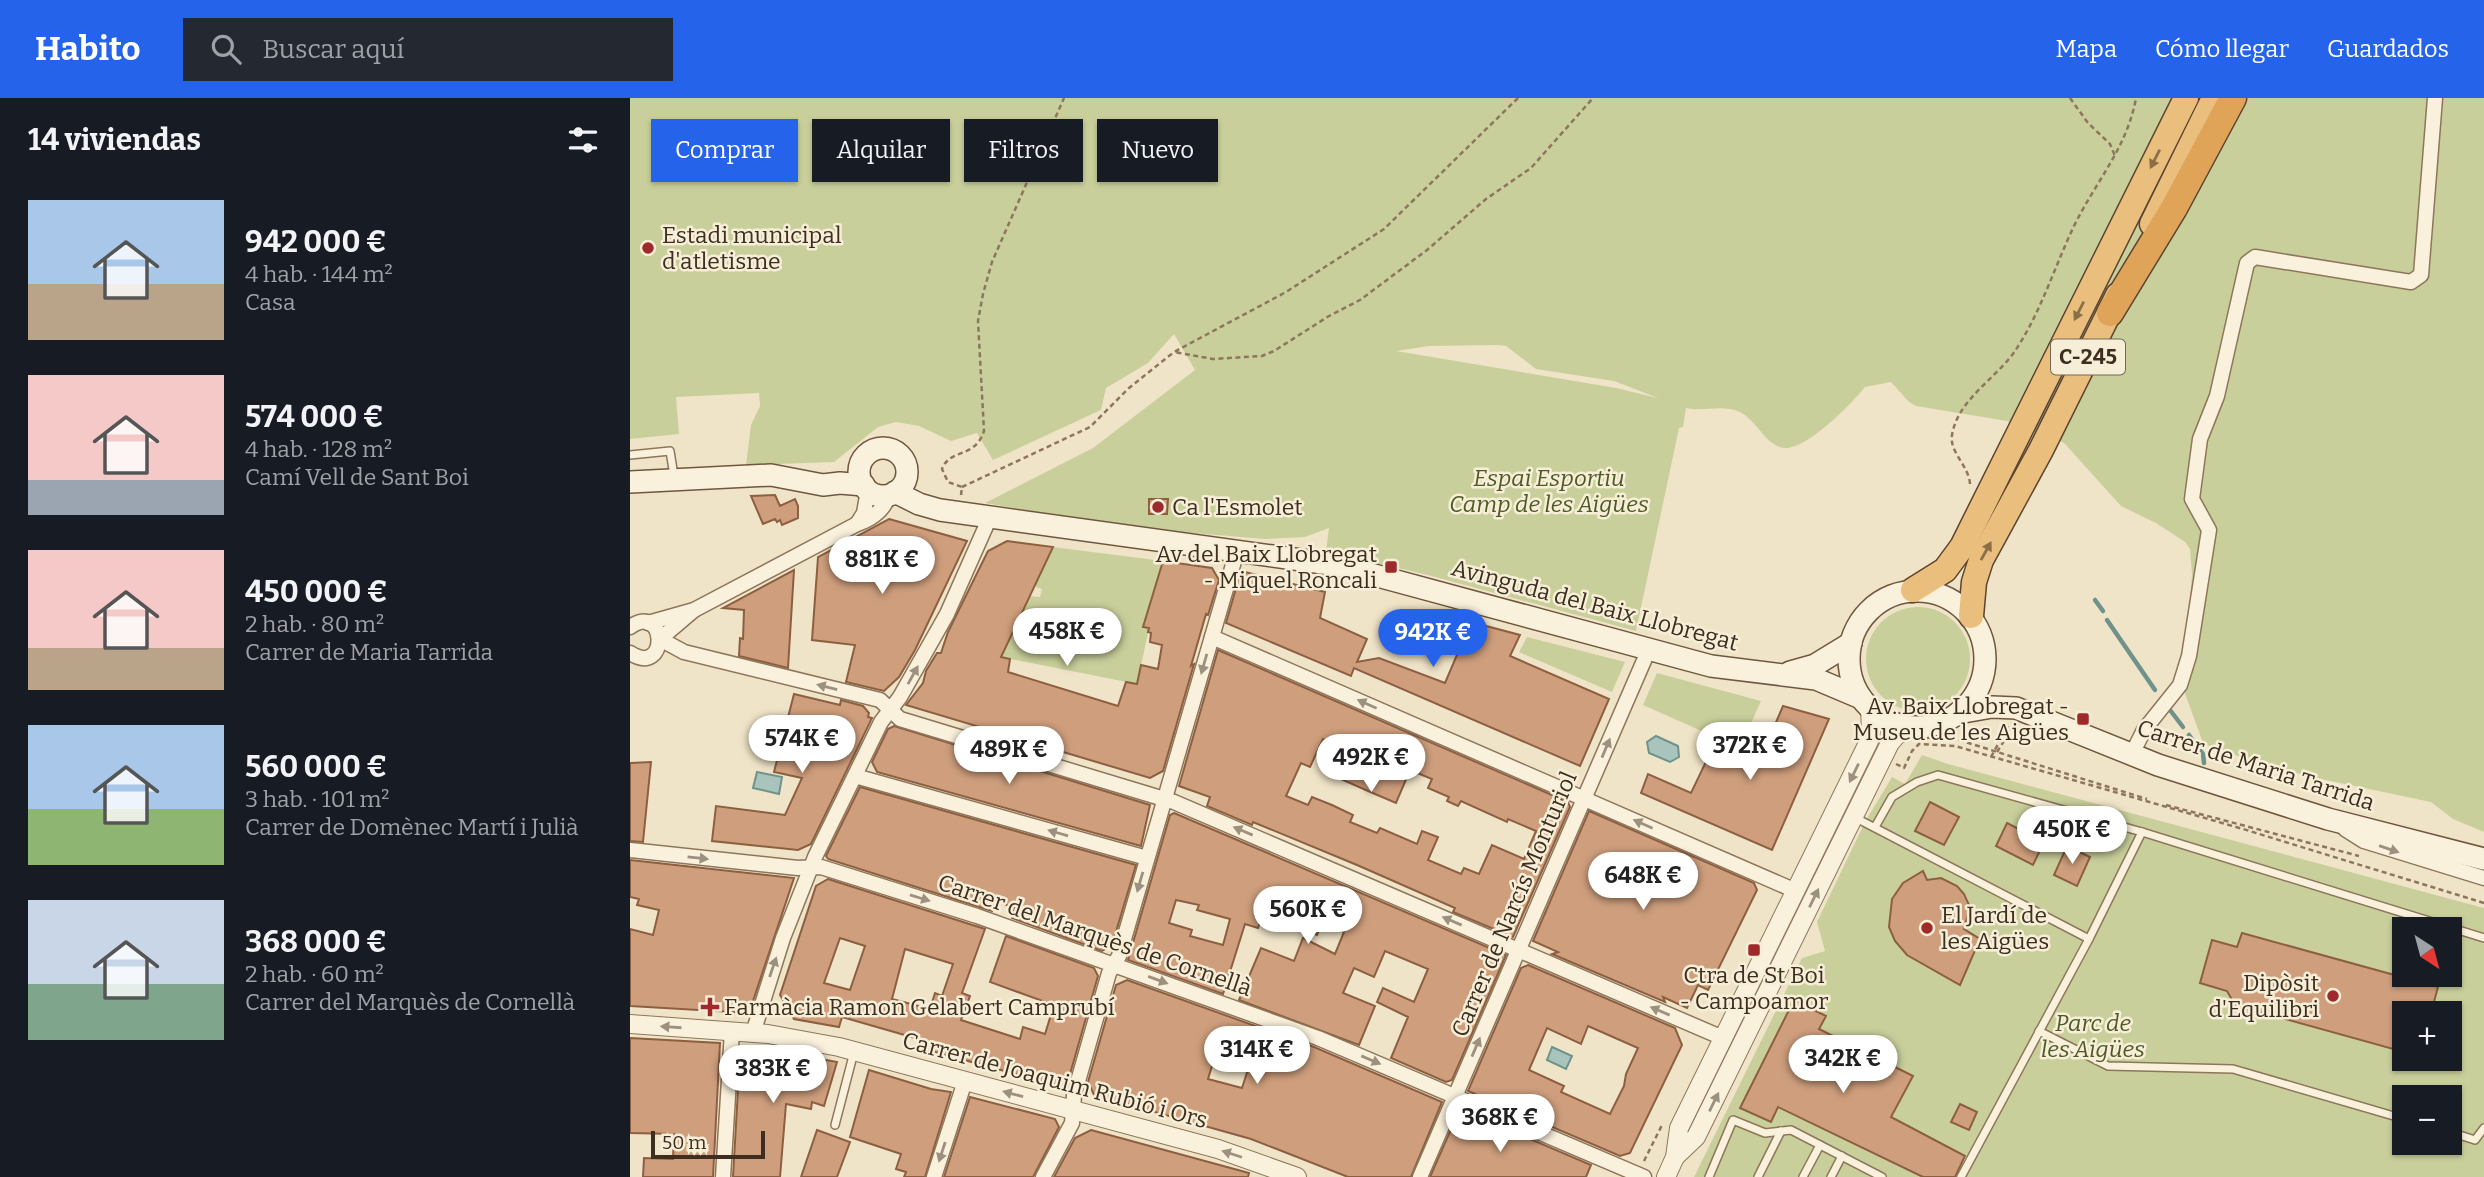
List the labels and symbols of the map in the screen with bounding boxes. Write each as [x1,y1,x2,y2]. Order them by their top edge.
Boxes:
one-way arrow [2150,149,2161,169]
place label: Estadi municipal d'atletisme [662,221,842,275]
marker: Estadi municipal d'atletisme [640,240,656,256]
one-way arrow [2073,301,2084,321]
road number: C-245 [2051,340,2125,374]
park label: Espai Esportiu Camp de les Aigües [1449,464,1649,518]
place label: Ca l'Esmolet [1172,493,1303,521]
marker: Ca l'Esmolet [1150,499,1166,515]
pin: 881K € [825,536,939,596]
place label: Av del Baix Llobregat - Miquel Roncali [1155,540,1377,594]
one-way arrow [1980,541,1992,560]
street label: Avinguda del Baix Llobregat [1448,553,1742,657]
marker: Av del Baix Llobregat - Miquel Roncali [1383,559,1399,575]
pin: 458K € [1010,608,1124,668]
pin: 942K € [1376,610,1490,669]
one-way arrow [1199,653,1209,674]
one-way arrow [907,665,919,684]
one-way arrow [816,681,838,692]
place label: Av. Baix Llobregat - Museu de les Aigües [1853,692,2069,746]
one-way arrow [1357,698,1377,710]
marker: Av. Baix Llobregat - Museu de les Aigües [2075,711,2091,727]
street label: Carrer de Maria Tarrida [2134,713,2379,817]
pin: 574K € [745,716,859,775]
pin: 372K € [1693,722,1807,782]
pin: 489K € [952,726,1066,786]
pin: 492K € [1314,734,1428,794]
one-way arrow [1601,738,1612,759]
one-way arrow [1848,763,1859,783]
street label: Carrer de Narcís Monturiol [1445,767,1583,1041]
pin: 450K € [2015,806,2129,866]
one-way arrow [1632,819,1653,830]
one-way arrow [1232,826,1253,837]
one-way arrow [1047,827,1068,837]
one-way arrow [2379,844,2400,855]
one-way arrow [687,852,709,863]
pin: 648K € [1586,852,1700,912]
street label: Carrer del Marquès de Cornellà [934,868,1256,1002]
one-way arrow [1135,872,1145,893]
pin: 560K € [1251,886,1365,946]
one-way arrow [1809,888,1820,908]
one-way arrow [910,893,931,904]
place label: El Jardí de les Aigües [1941,901,2049,955]
one-way arrow [1441,915,1462,926]
north arrow [2392,917,2462,987]
marker: El Jardí de les Aigües [1919,920,1935,936]
marker: Ctra de St Boi - Campoamor [1746,942,1762,958]
one-way arrow [768,957,779,978]
place label: Ctra de St Boi - Campoamor [1680,961,1828,1015]
place label: Dipòsit d'Equilibri [2209,969,2319,1023]
one-way arrow [1148,975,1169,986]
marker: Dipòsit d'Equilibri [2325,988,2341,1004]
place label: Farmàcia Ramon Gelabert Camprubí [724,993,1115,1021]
marker: Farmàcia Ramon Gelabert Camprubí [702,999,718,1015]
one-way arrow [1650,1005,1671,1016]
park label: Parc de les Aigües [2041,1009,2145,1063]
one-way arrow [659,1021,681,1032]
street label: Carrer de Joaquim Rubió i Ors [899,1026,1211,1134]
pin: 314K € [1200,1026,1314,1086]
pin: 342K € [1786,1035,1900,1095]
one-way arrow [1471,1036,1482,1057]
pin: 383K € [716,1046,830,1105]
one-way arrow [1361,1055,1382,1066]
one-way arrow [1002,1088,1024,1099]
one-way arrow [1708,1092,1719,1112]
pin: 368K € [1443,1094,1557,1154]
scale bar [651,1128,765,1160]
one-way arrow [936,1142,947,1163]
one-way arrow [1222,1148,1243,1159]

